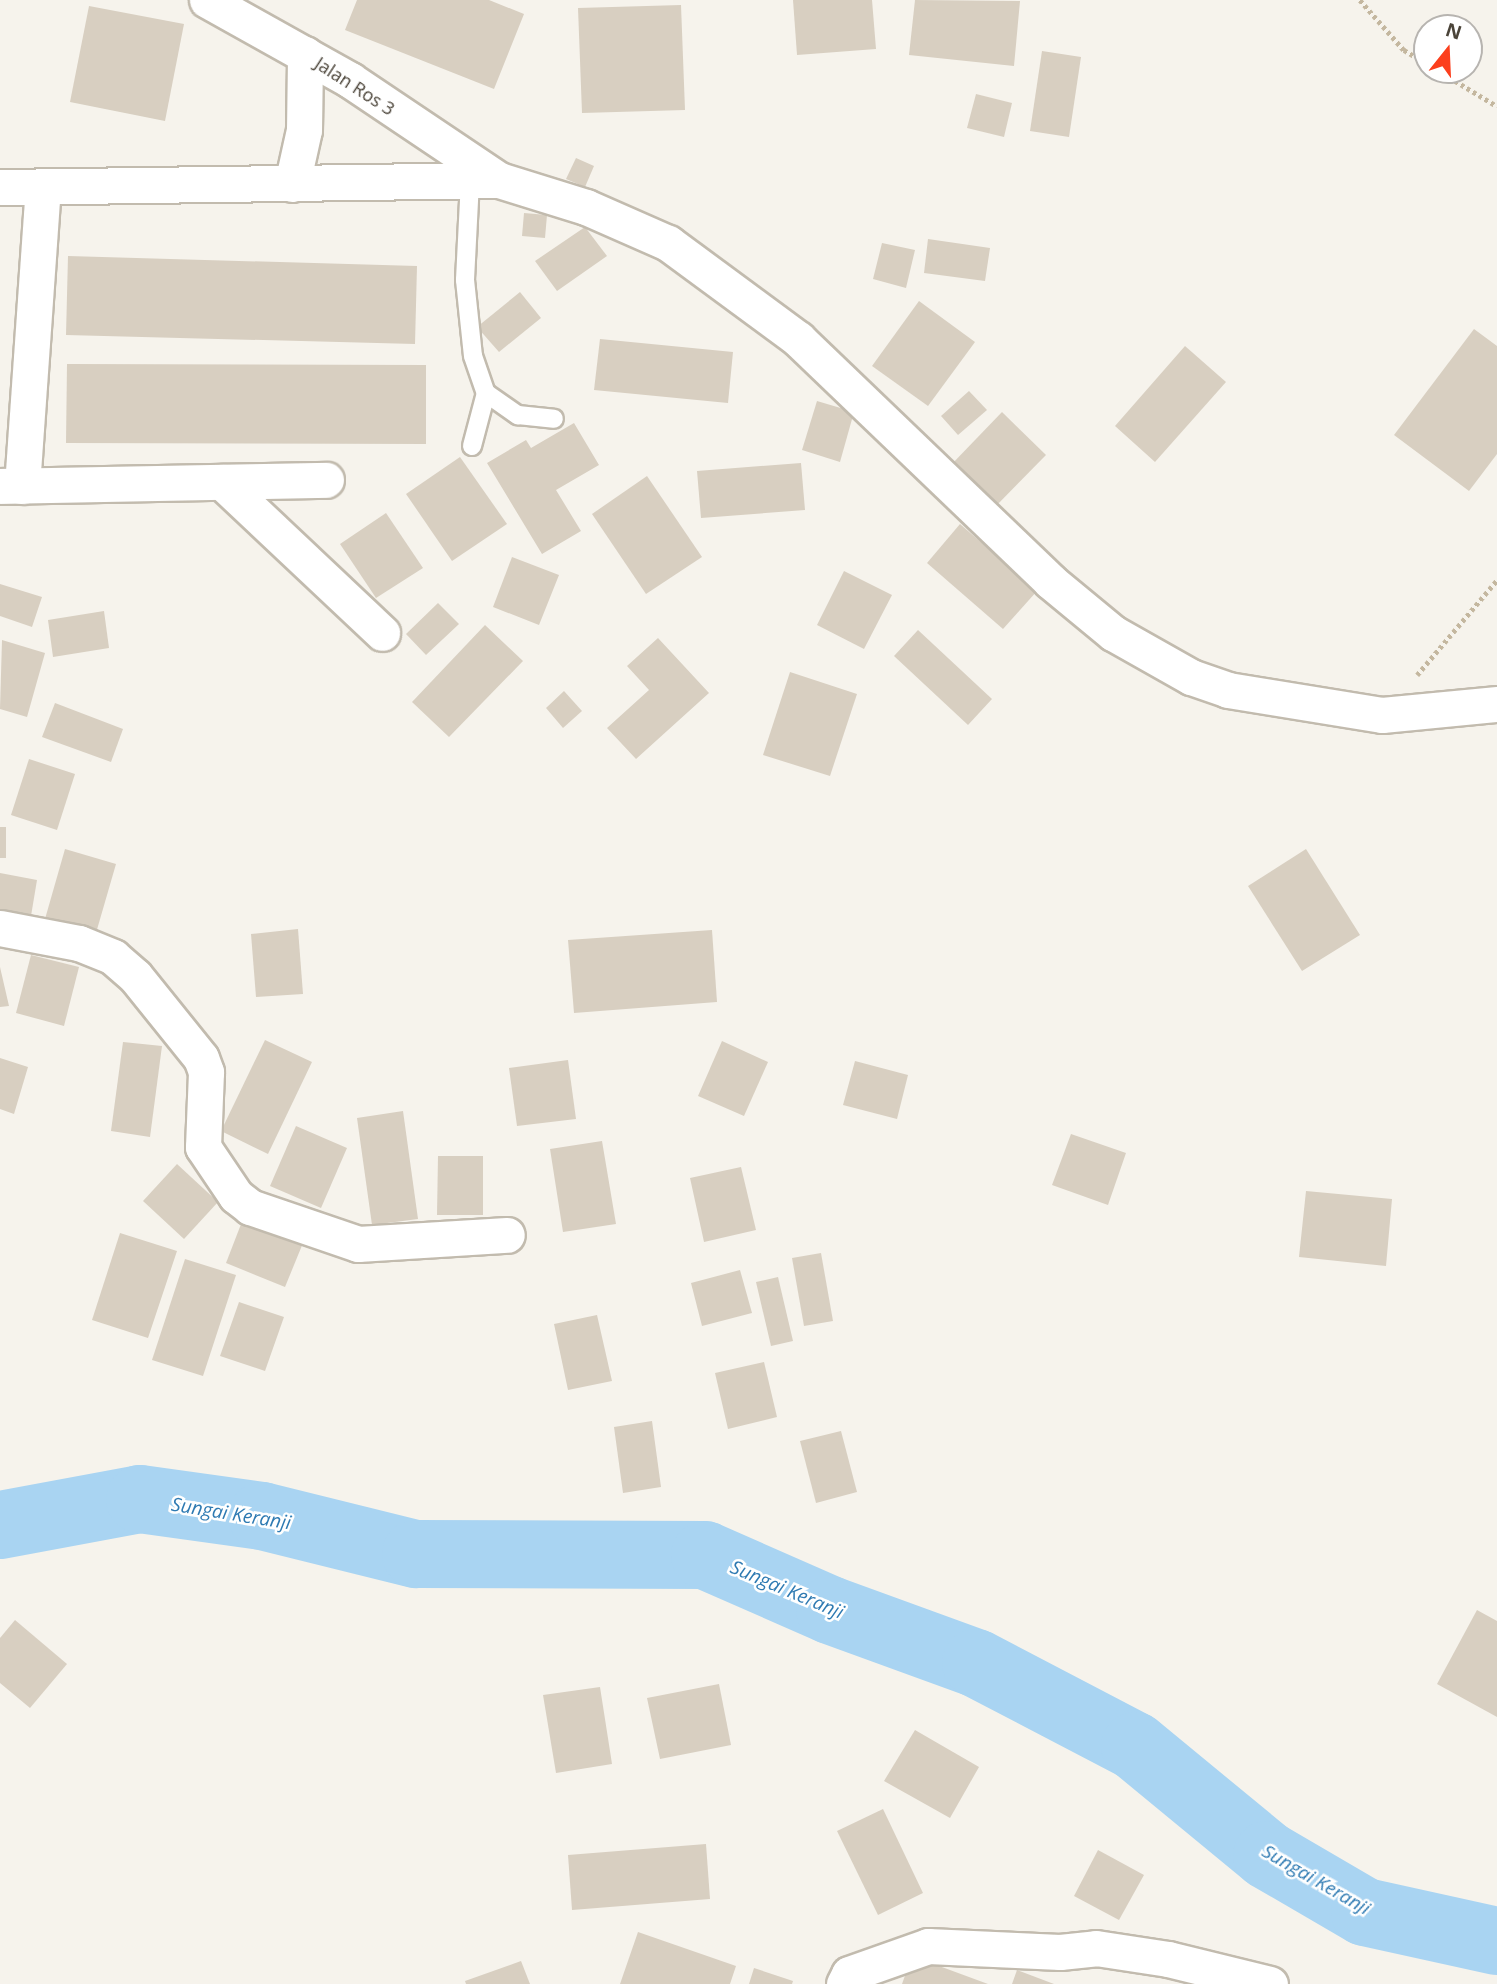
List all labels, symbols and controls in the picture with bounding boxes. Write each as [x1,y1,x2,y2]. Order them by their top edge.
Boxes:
north arrow [1413,14,1483,84]
text: N [1442,16,1465,46]
street label: Jalan Ros 3 [311,52,399,120]
water label: Sungai Keranji [170,1493,292,1535]
water label: Sungai Keranji [727,1556,847,1624]
water label: Sungai Keranji [1258,1840,1374,1920]

